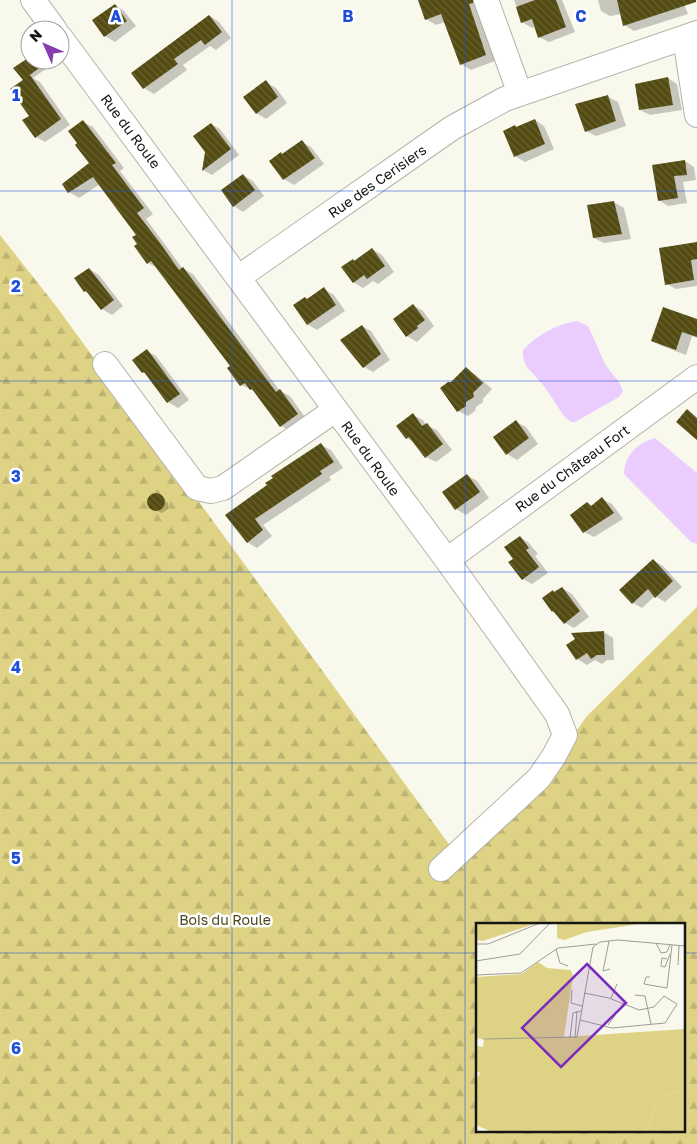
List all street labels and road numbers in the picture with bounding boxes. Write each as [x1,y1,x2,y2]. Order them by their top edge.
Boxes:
street label: Rue du Roule [98,90,164,172]
street label: Rue des Cerisiers [325,141,429,221]
street label: Rue du Roule [338,417,404,499]
street label: Rue du Château Fort [511,421,633,515]

